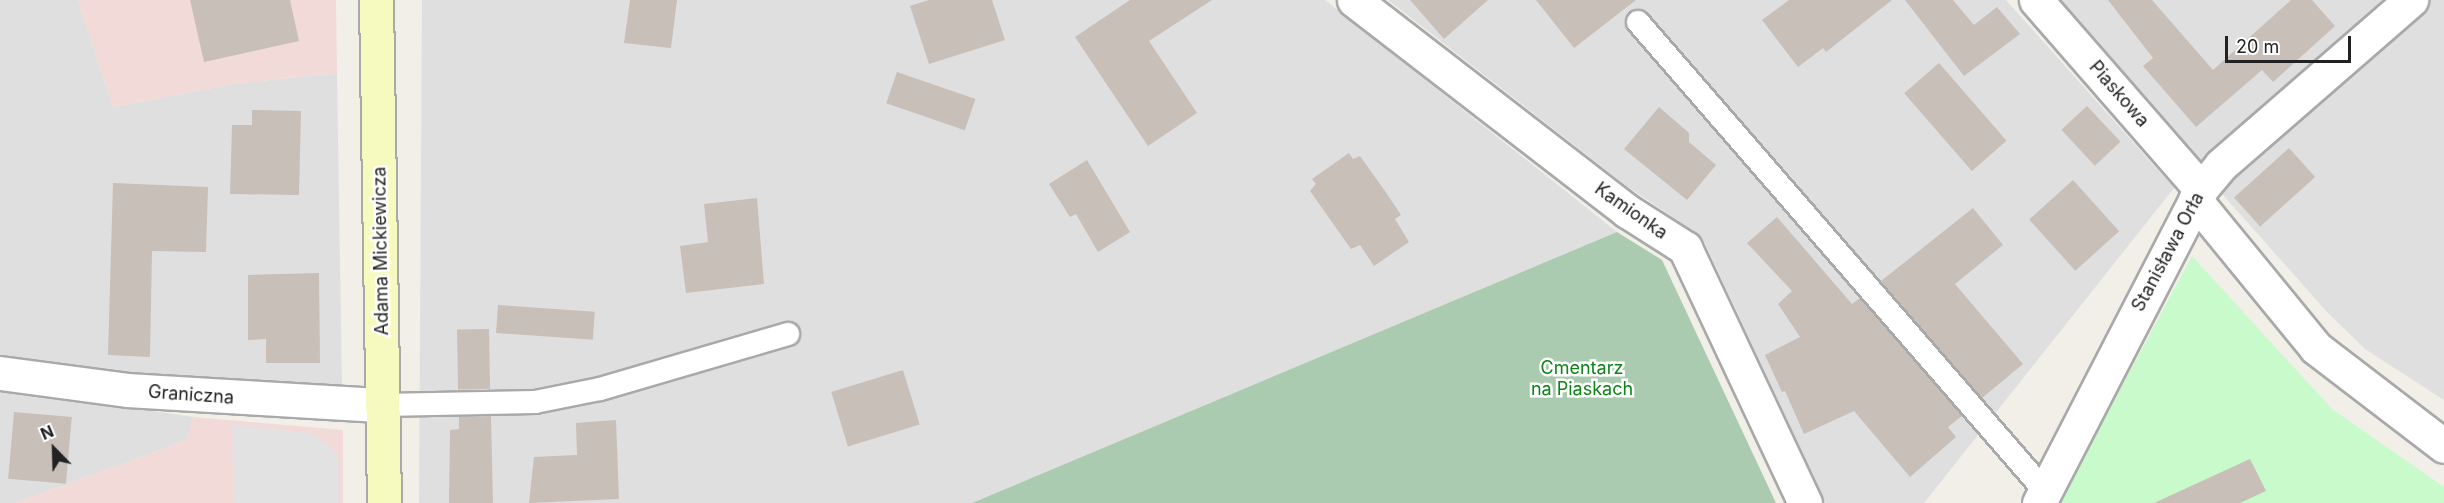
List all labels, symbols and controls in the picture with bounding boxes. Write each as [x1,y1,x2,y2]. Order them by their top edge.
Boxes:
scale bar [2228,24,2354,62]
text: 20 m [2236,36,2279,57]
street label: Piaskowa [2085,57,2153,131]
street label: Adama Mickiewicza [369,166,393,336]
street label: Kamionka [1591,178,1671,244]
street label: Stanisława Orła [2128,189,2208,315]
park label: Cmentarz na Piaskach [1531,358,1633,400]
street label: Graniczna [147,381,235,409]
north arrow [24,419,84,479]
text: N [37,421,56,444]

